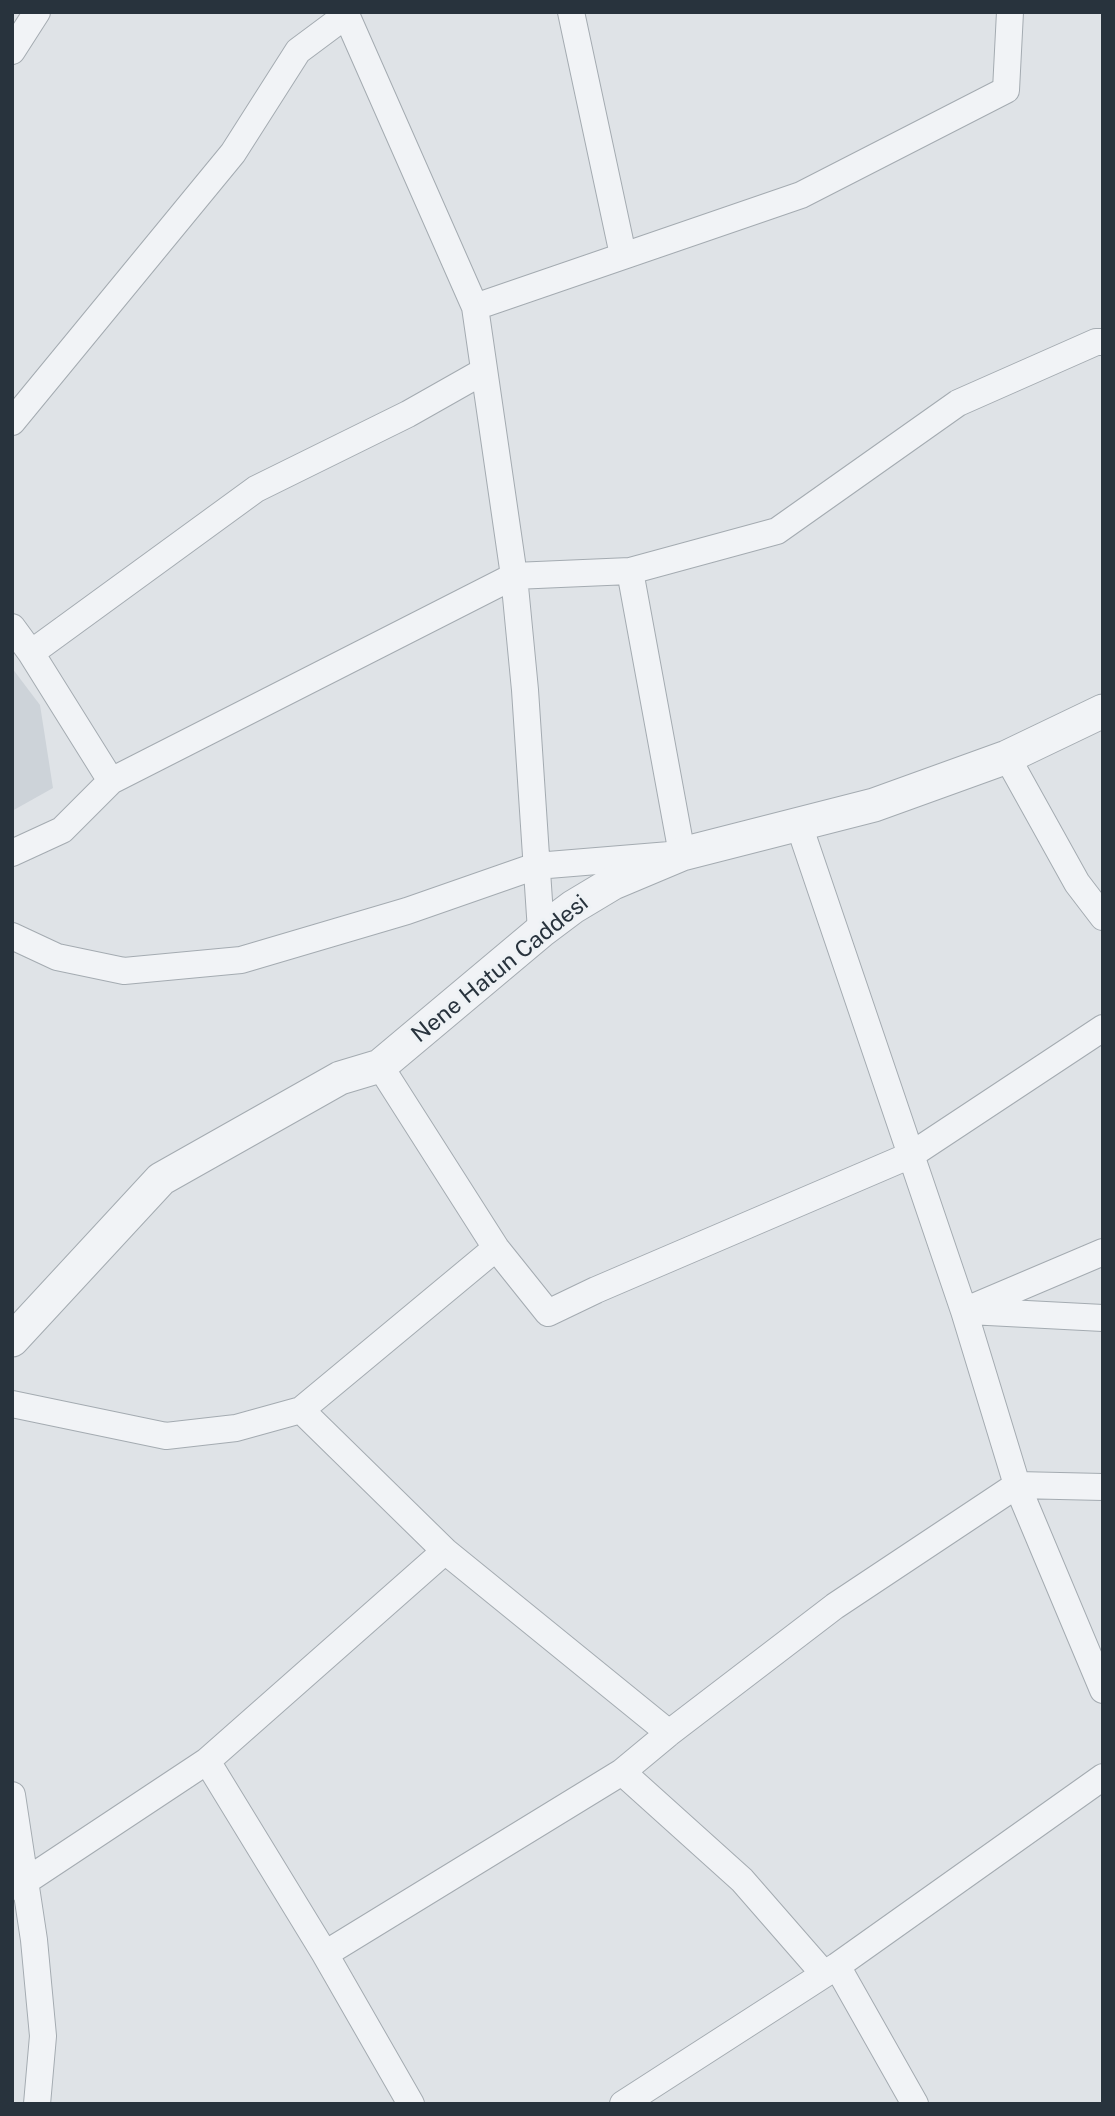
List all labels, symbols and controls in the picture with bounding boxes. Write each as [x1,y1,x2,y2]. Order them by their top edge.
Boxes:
street label: Nene Hatun Caddesi [406,889,594,1049]

